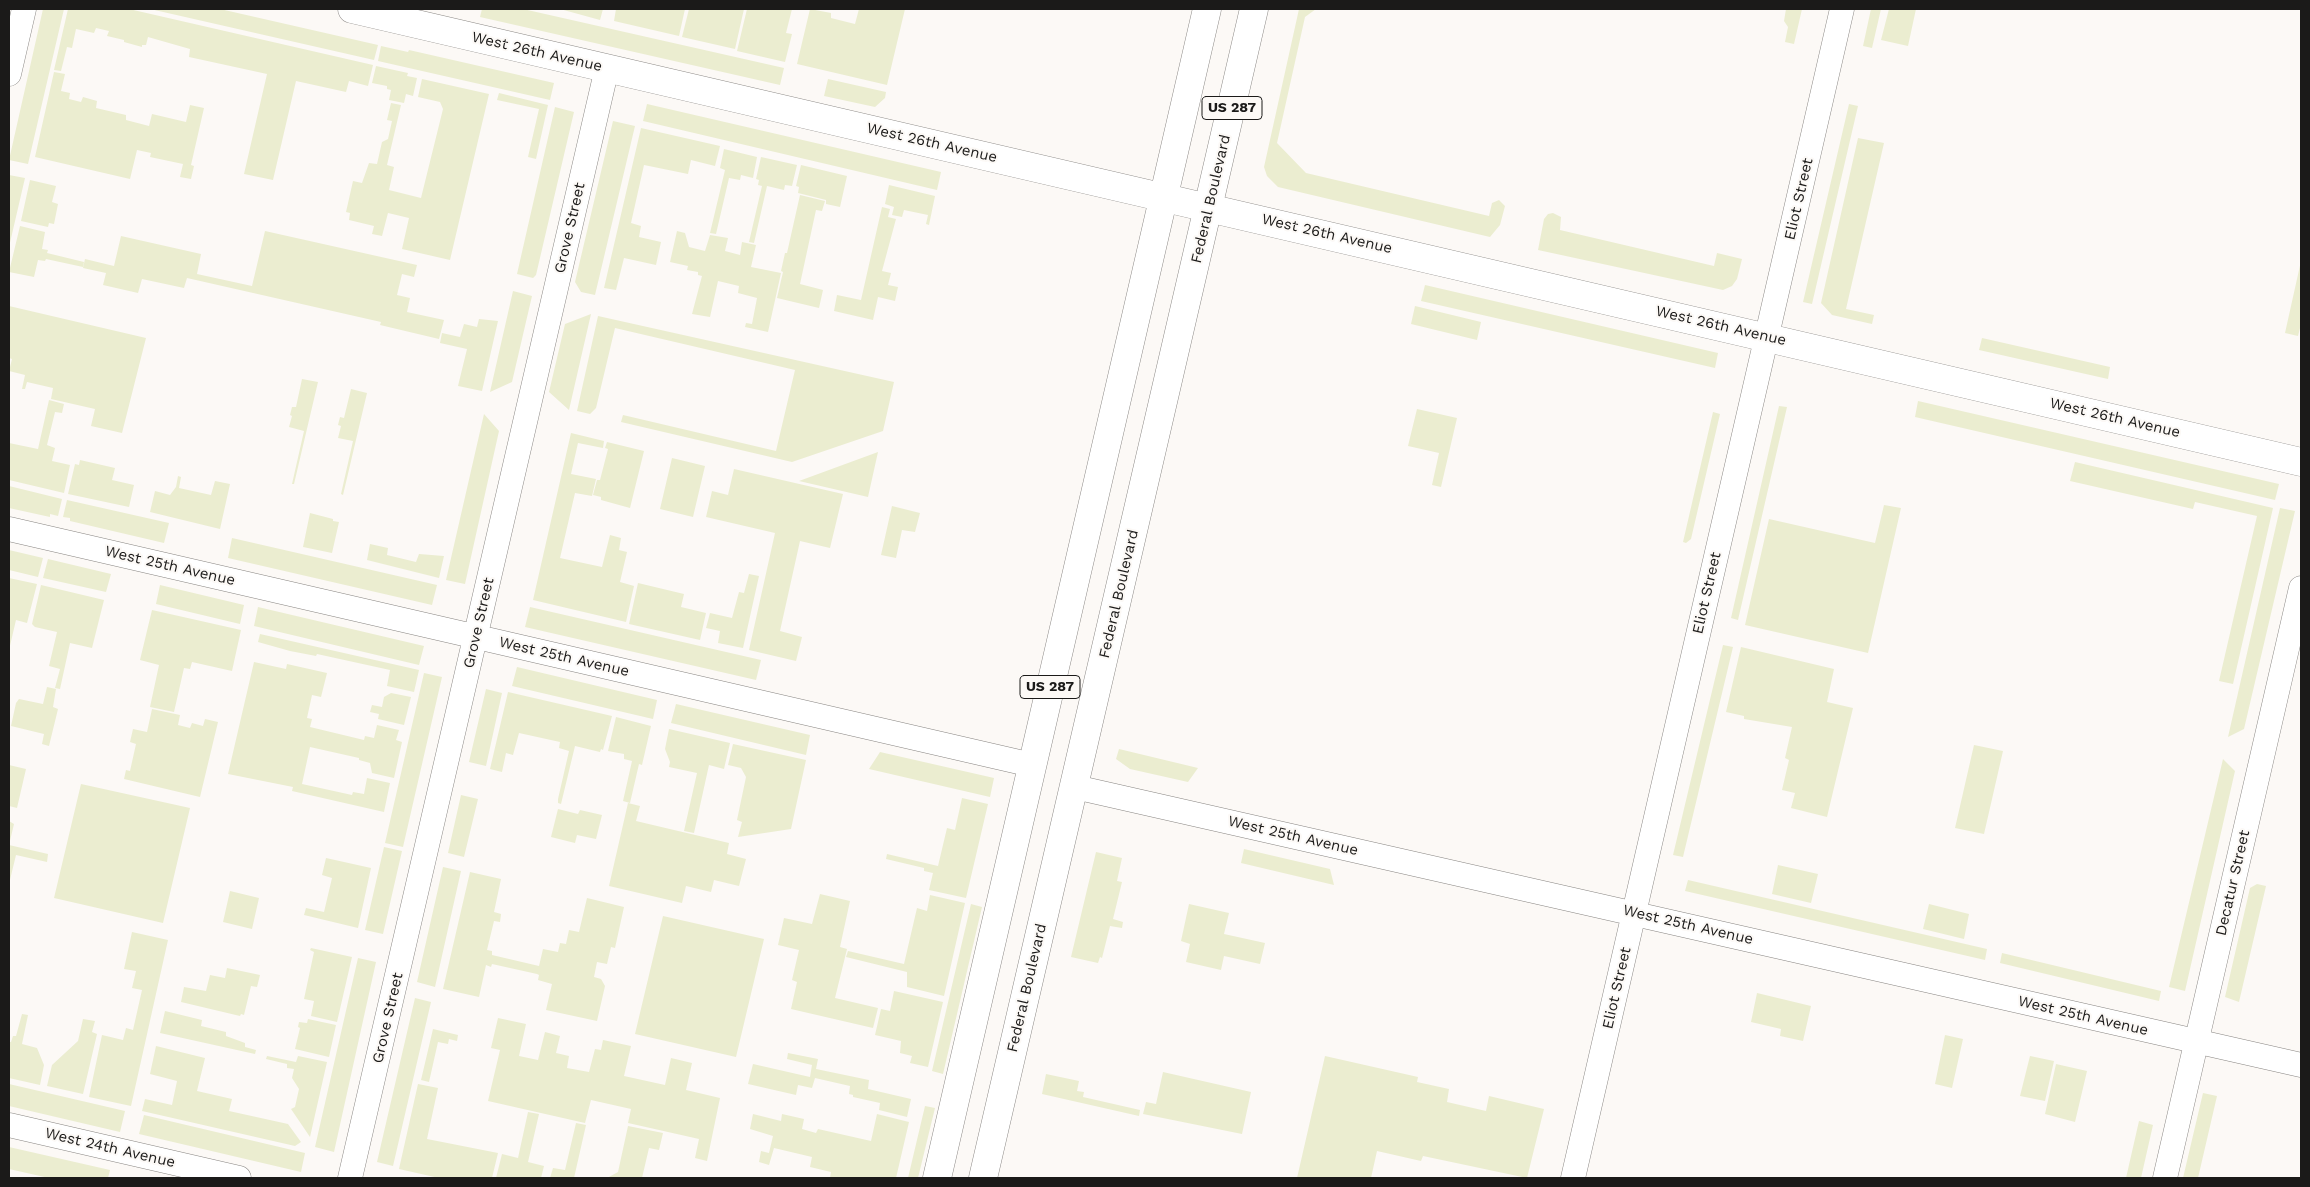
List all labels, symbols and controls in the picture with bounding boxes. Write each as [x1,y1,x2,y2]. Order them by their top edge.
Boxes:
street label: West 26th Avenue [470,28,604,76]
road number: US 287 [1202,96,1262,120]
street label: West 26th Avenue [865,119,999,167]
street label: Federal Boulevard [1187,133,1235,265]
street label: Eliot Street [1781,156,1817,242]
street label: Grove Street [551,181,589,275]
street label: West 26th Avenue [1260,210,1394,258]
street label: West 26th Avenue [1654,302,1788,350]
street label: West 26th Avenue [2048,394,2182,442]
street label: Federal Boulevard [1095,528,1143,660]
street label: West 25th Avenue [103,542,237,590]
street label: Eliot Street [1689,550,1725,636]
street label: Grove Street [460,576,498,670]
street label: West 25th Avenue [497,633,631,681]
road number: US 287 [1020,676,1080,699]
street label: West 25th Avenue [1226,812,1360,860]
street label: Decatur Street [2212,828,2254,938]
street label: West 25th Avenue [1621,901,1755,949]
street label: Federal Boulevard [1003,922,1051,1054]
street label: Eliot Street [1599,945,1635,1031]
street label: Grove Street [369,971,407,1065]
street label: West 25th Avenue [2016,992,2150,1040]
street label: West 24th Avenue [43,1124,177,1172]

